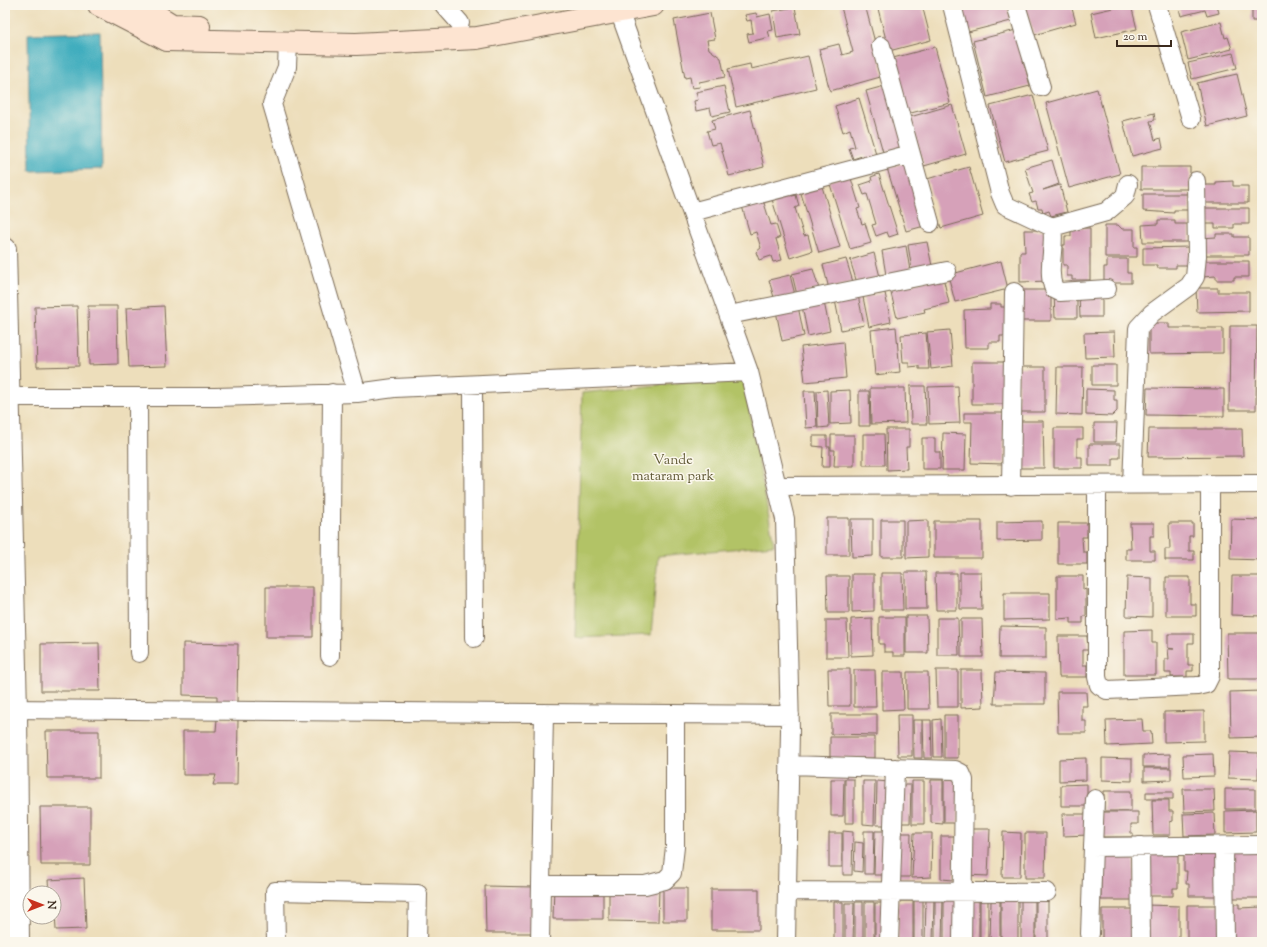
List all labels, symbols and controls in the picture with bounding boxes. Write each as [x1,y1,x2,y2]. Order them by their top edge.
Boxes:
scale bar [1117,22,1171,48]
text: 20 m [1123,28,1148,46]
park label: Vande mataram park [632,451,714,487]
north arrow [22,885,62,925]
text: N [43,900,59,910]

